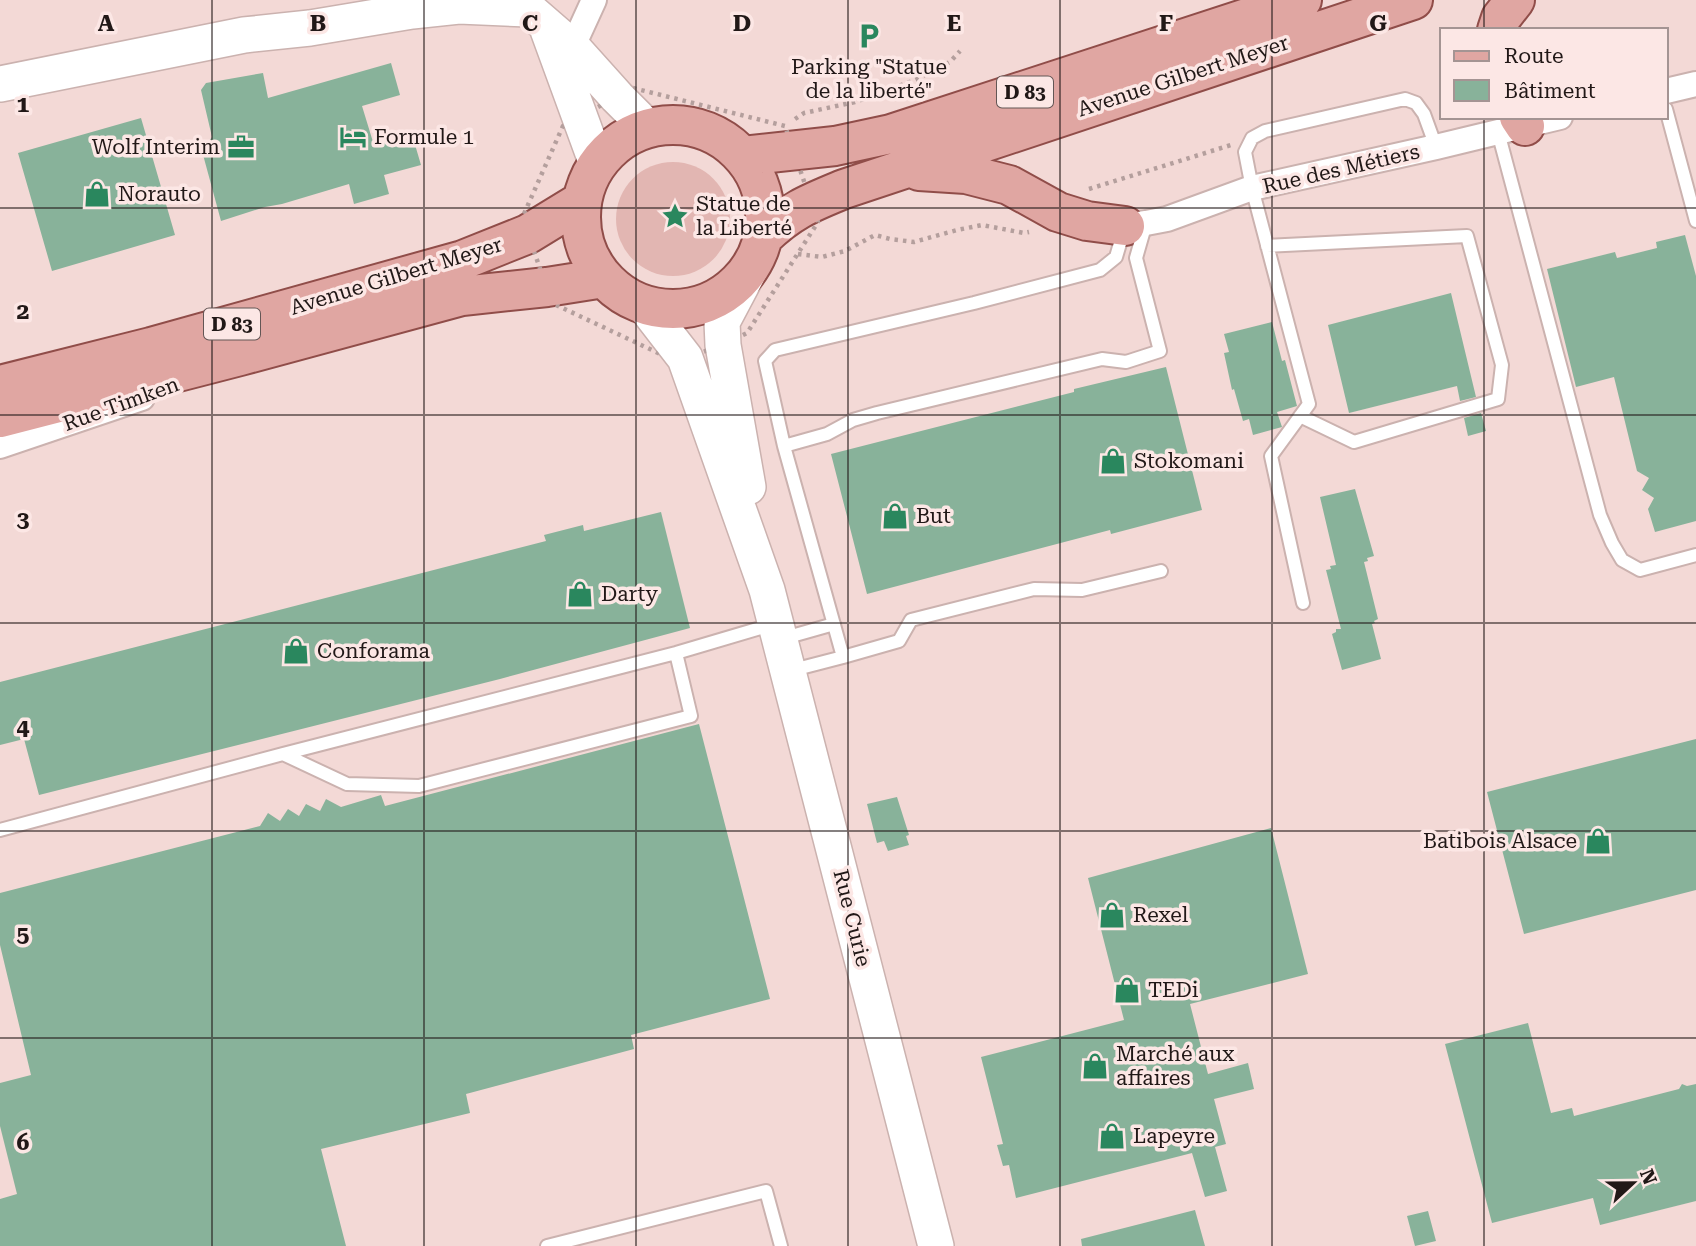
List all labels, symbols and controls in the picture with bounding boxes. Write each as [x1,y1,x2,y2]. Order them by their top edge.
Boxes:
text: A [98,10,115,37]
text: B [310,10,326,37]
text: C [522,10,538,37]
text: D [733,10,751,37]
text: E [947,10,961,37]
text: F [1159,10,1173,37]
text: G [1369,10,1387,37]
parking icon: Parking "Statue de la liberté" [854,21,884,51]
legend [1440,28,1668,119]
street label: Avenue Gilbert Meyer [1074,30,1292,121]
text: Route [1504,44,1563,68]
place label: Parking "Statue de la liberté" [791,55,947,103]
road number: D 83 [997,76,1053,108]
text: Bâtiment [1504,79,1596,103]
text: 1 [17,91,30,118]
hotel icon: Formule 1 [338,122,368,152]
place label: Formule 1 [374,125,474,149]
office icon: Wolf Interim [226,132,256,162]
place label: Wolf Interim [92,135,220,159]
street label: Rue des Métiers [1260,139,1422,199]
shop icon: Norauto [82,179,112,209]
place label: Norauto [118,182,201,206]
place label: Statue de la Liberté [696,192,792,240]
place icon: Statue de la Liberté [660,201,690,231]
street label: Avenue Gilbert Meyer [287,232,505,320]
text: 2 [17,298,29,325]
road number: D 83 [204,308,260,340]
street label: Rue Timken [60,372,183,436]
shop icon: Stokomani [1098,446,1128,476]
place label: Stokomani [1134,449,1244,473]
shop icon: But [880,501,910,531]
place label: But [916,504,951,528]
text: 3 [17,506,30,533]
shop icon: Darty [565,579,595,609]
place label: Darty [601,582,659,606]
shop icon: Conforama [281,636,311,666]
place label: Conforama [317,639,431,663]
text: 4 [17,714,30,741]
shop icon: Batibois Alsace [1583,826,1613,856]
place label: Batibois Alsace [1423,829,1577,853]
street label: Rue Curie [828,867,876,969]
shop icon: Rexel [1097,900,1127,930]
place label: Rexel [1133,903,1189,927]
text: 5 [17,921,30,948]
shop icon: TEDi [1112,975,1142,1005]
place label: TEDi [1148,978,1199,1002]
place label: Marché aux affaires [1116,1042,1234,1090]
shop icon: Marché aux affaires [1080,1051,1110,1081]
shop icon: Lapeyre [1097,1121,1127,1151]
place label: Lapeyre [1133,1124,1215,1148]
text: 6 [17,1129,30,1156]
north arrow [1598,1148,1668,1218]
text: N [1635,1166,1662,1188]

